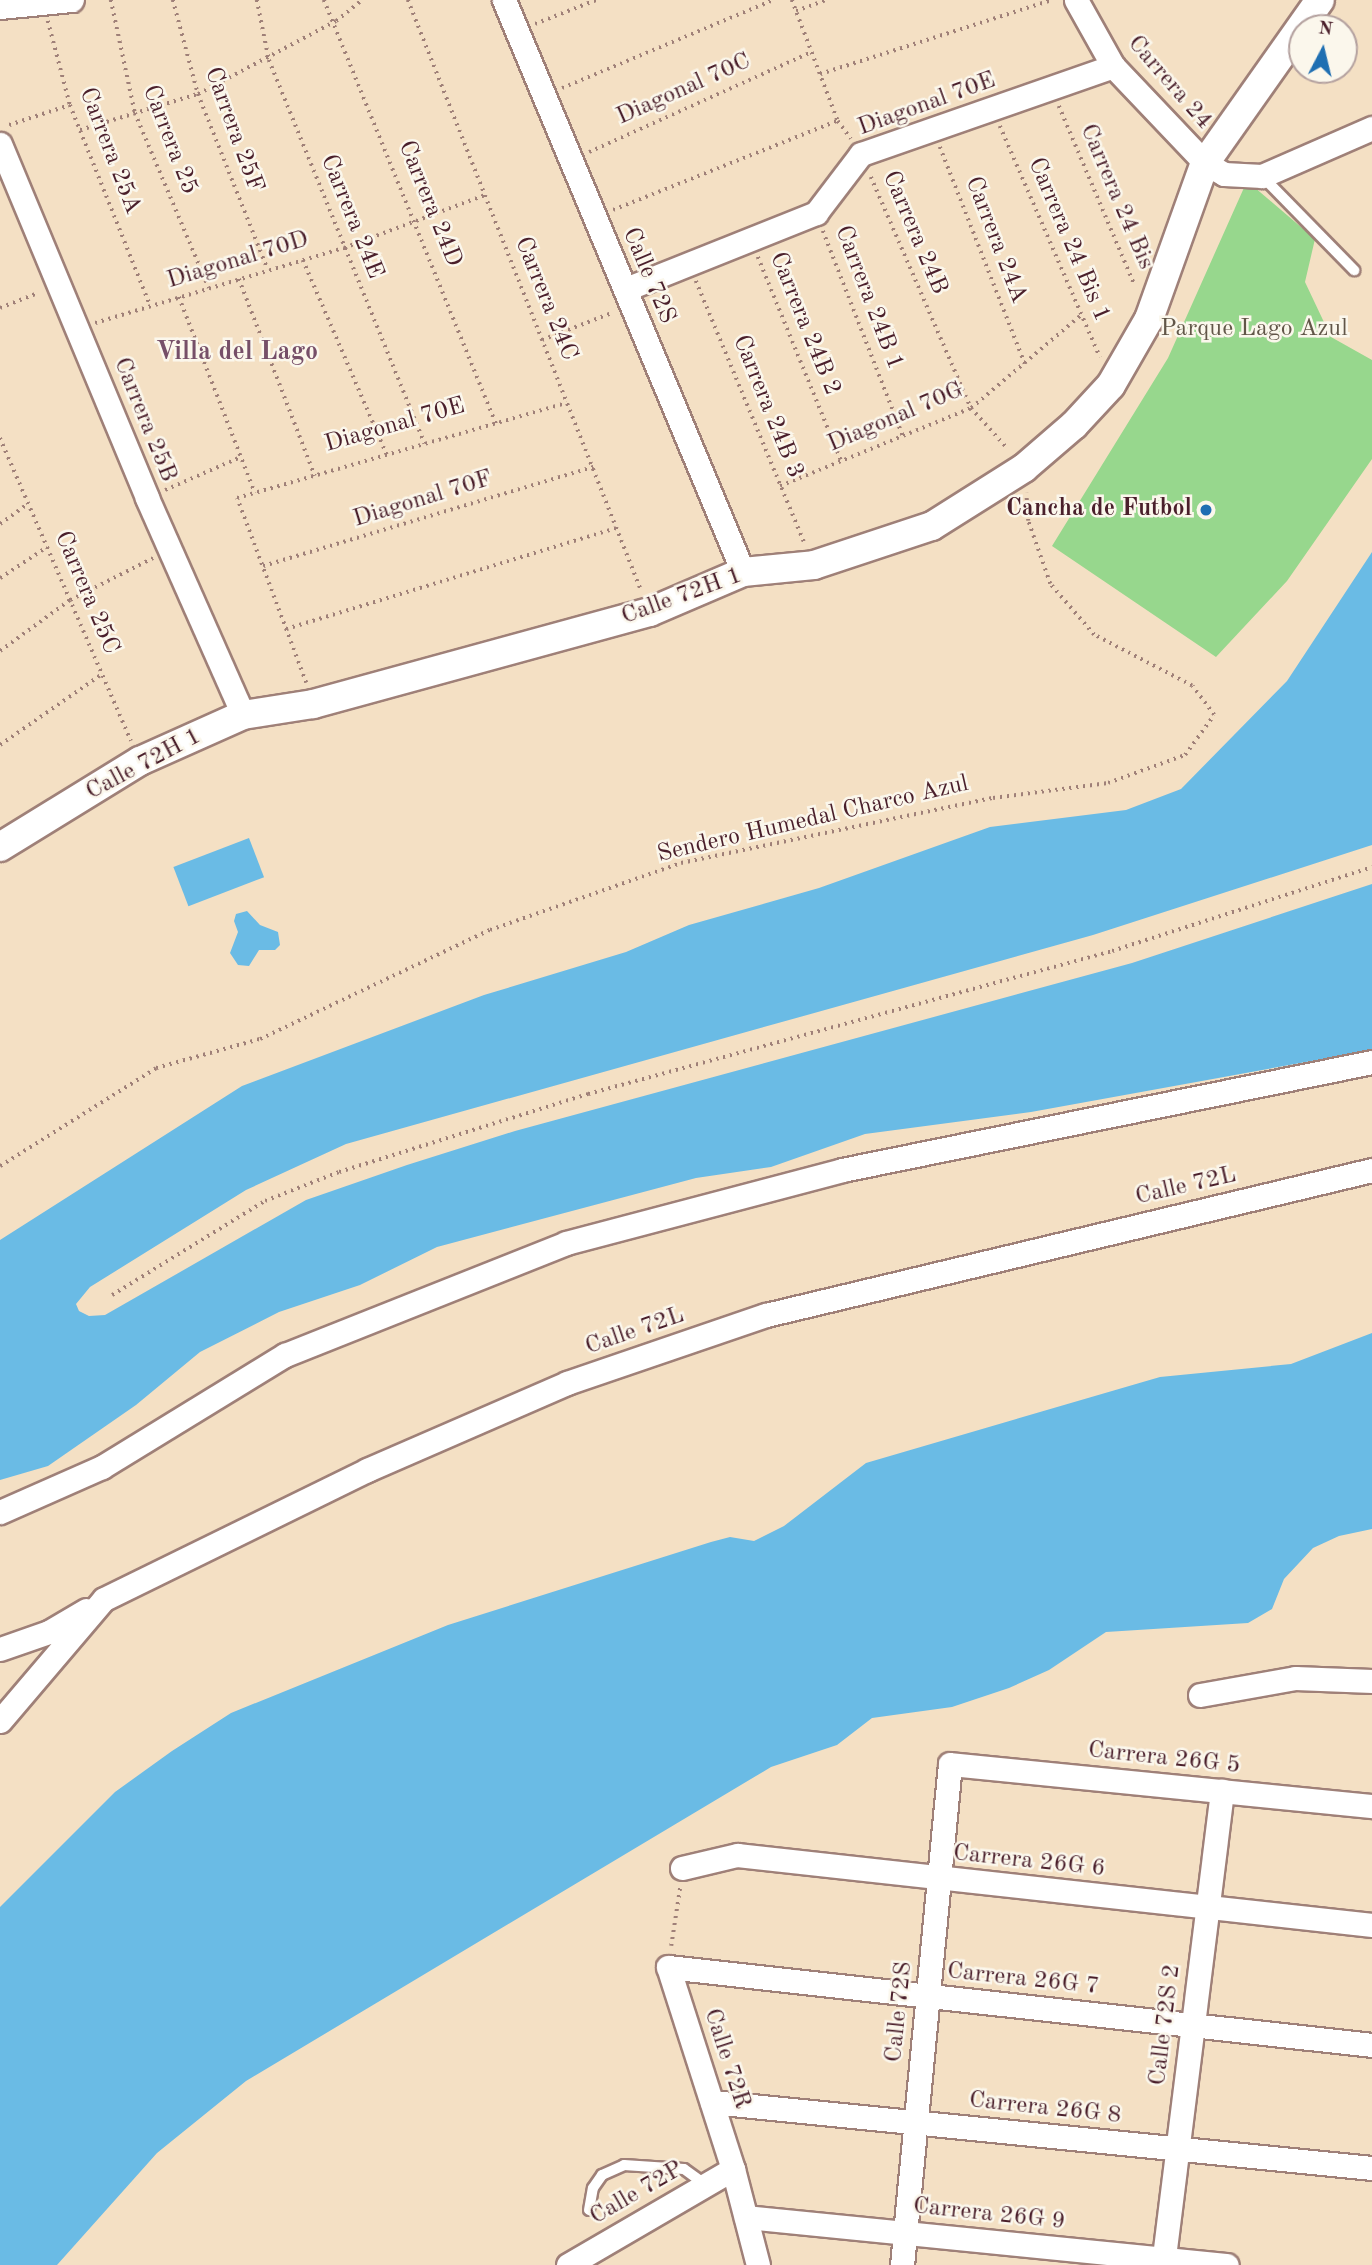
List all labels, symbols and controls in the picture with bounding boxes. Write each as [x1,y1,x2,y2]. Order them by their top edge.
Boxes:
north arrow [1288,14,1358,84]
text: N [1317,19,1334,40]
street label: Carrera 24 [1120,30,1218,136]
street label: Diagonal 70C [612,48,756,132]
street label: Carrera 25F [197,63,269,197]
street label: Diagonal 70E [854,67,1000,143]
street label: Carrera 25 [135,81,203,199]
street label: Carrera 25A [72,84,146,218]
street label: Carrera 24 Bis [1072,120,1160,274]
street label: Carrera 24D [391,137,467,271]
street label: Carrera 24E [313,151,389,283]
street label: Carrera 24 Bis 1 [1020,153,1116,327]
street label: Carrera 24B [875,167,953,299]
street label: Carrera 24A [958,173,1032,307]
street label: Carrera 24B 1 [827,222,909,374]
street label: Calle 72S [615,224,681,328]
street label: Diagonal 70D [164,226,312,296]
street label: Carrera 24C [507,233,583,365]
street label: Carrera 24B 2 [762,248,846,400]
park label: Parque Lago Azul [1160,316,1348,344]
street label: Carrera 24B 3 [725,331,809,483]
district label: Villa del Lago [156,337,318,369]
street label: Carrera 25B [106,354,182,486]
street label: Diagonal 70G [824,376,968,460]
street label: Diagonal 70E [322,392,468,460]
street label: Diagonal 70F [350,465,496,535]
place label: Cancha de Futbol [1006,496,1192,524]
marker: Cancha de Futbol [1198,502,1214,518]
street label: Carrera 25C [47,527,125,659]
street label: Calle 72H 1 [618,562,746,632]
street label: Calle 72H 1 [82,723,206,807]
street label: Sendero Humedal Charco Azul [655,770,971,870]
street label: Calle 72L [1133,1161,1239,1213]
street label: Calle 72L [582,1302,688,1362]
street label: Carrera 26G 5 [1086,1737,1242,1781]
street label: Carrera 26G 6 [951,1840,1107,1884]
street label: Carrera 26G 7 [945,1958,1101,2002]
street label: Calle 72S [880,1960,920,2064]
street label: Calle 72S 2 [1144,1963,1188,2087]
street label: Calle 72R [696,2005,756,2113]
street label: Carrera 26G 8 [967,2087,1123,2131]
street label: Calle 72P [585,2156,689,2232]
street label: Carrera 26G 9 [911,2193,1067,2237]

